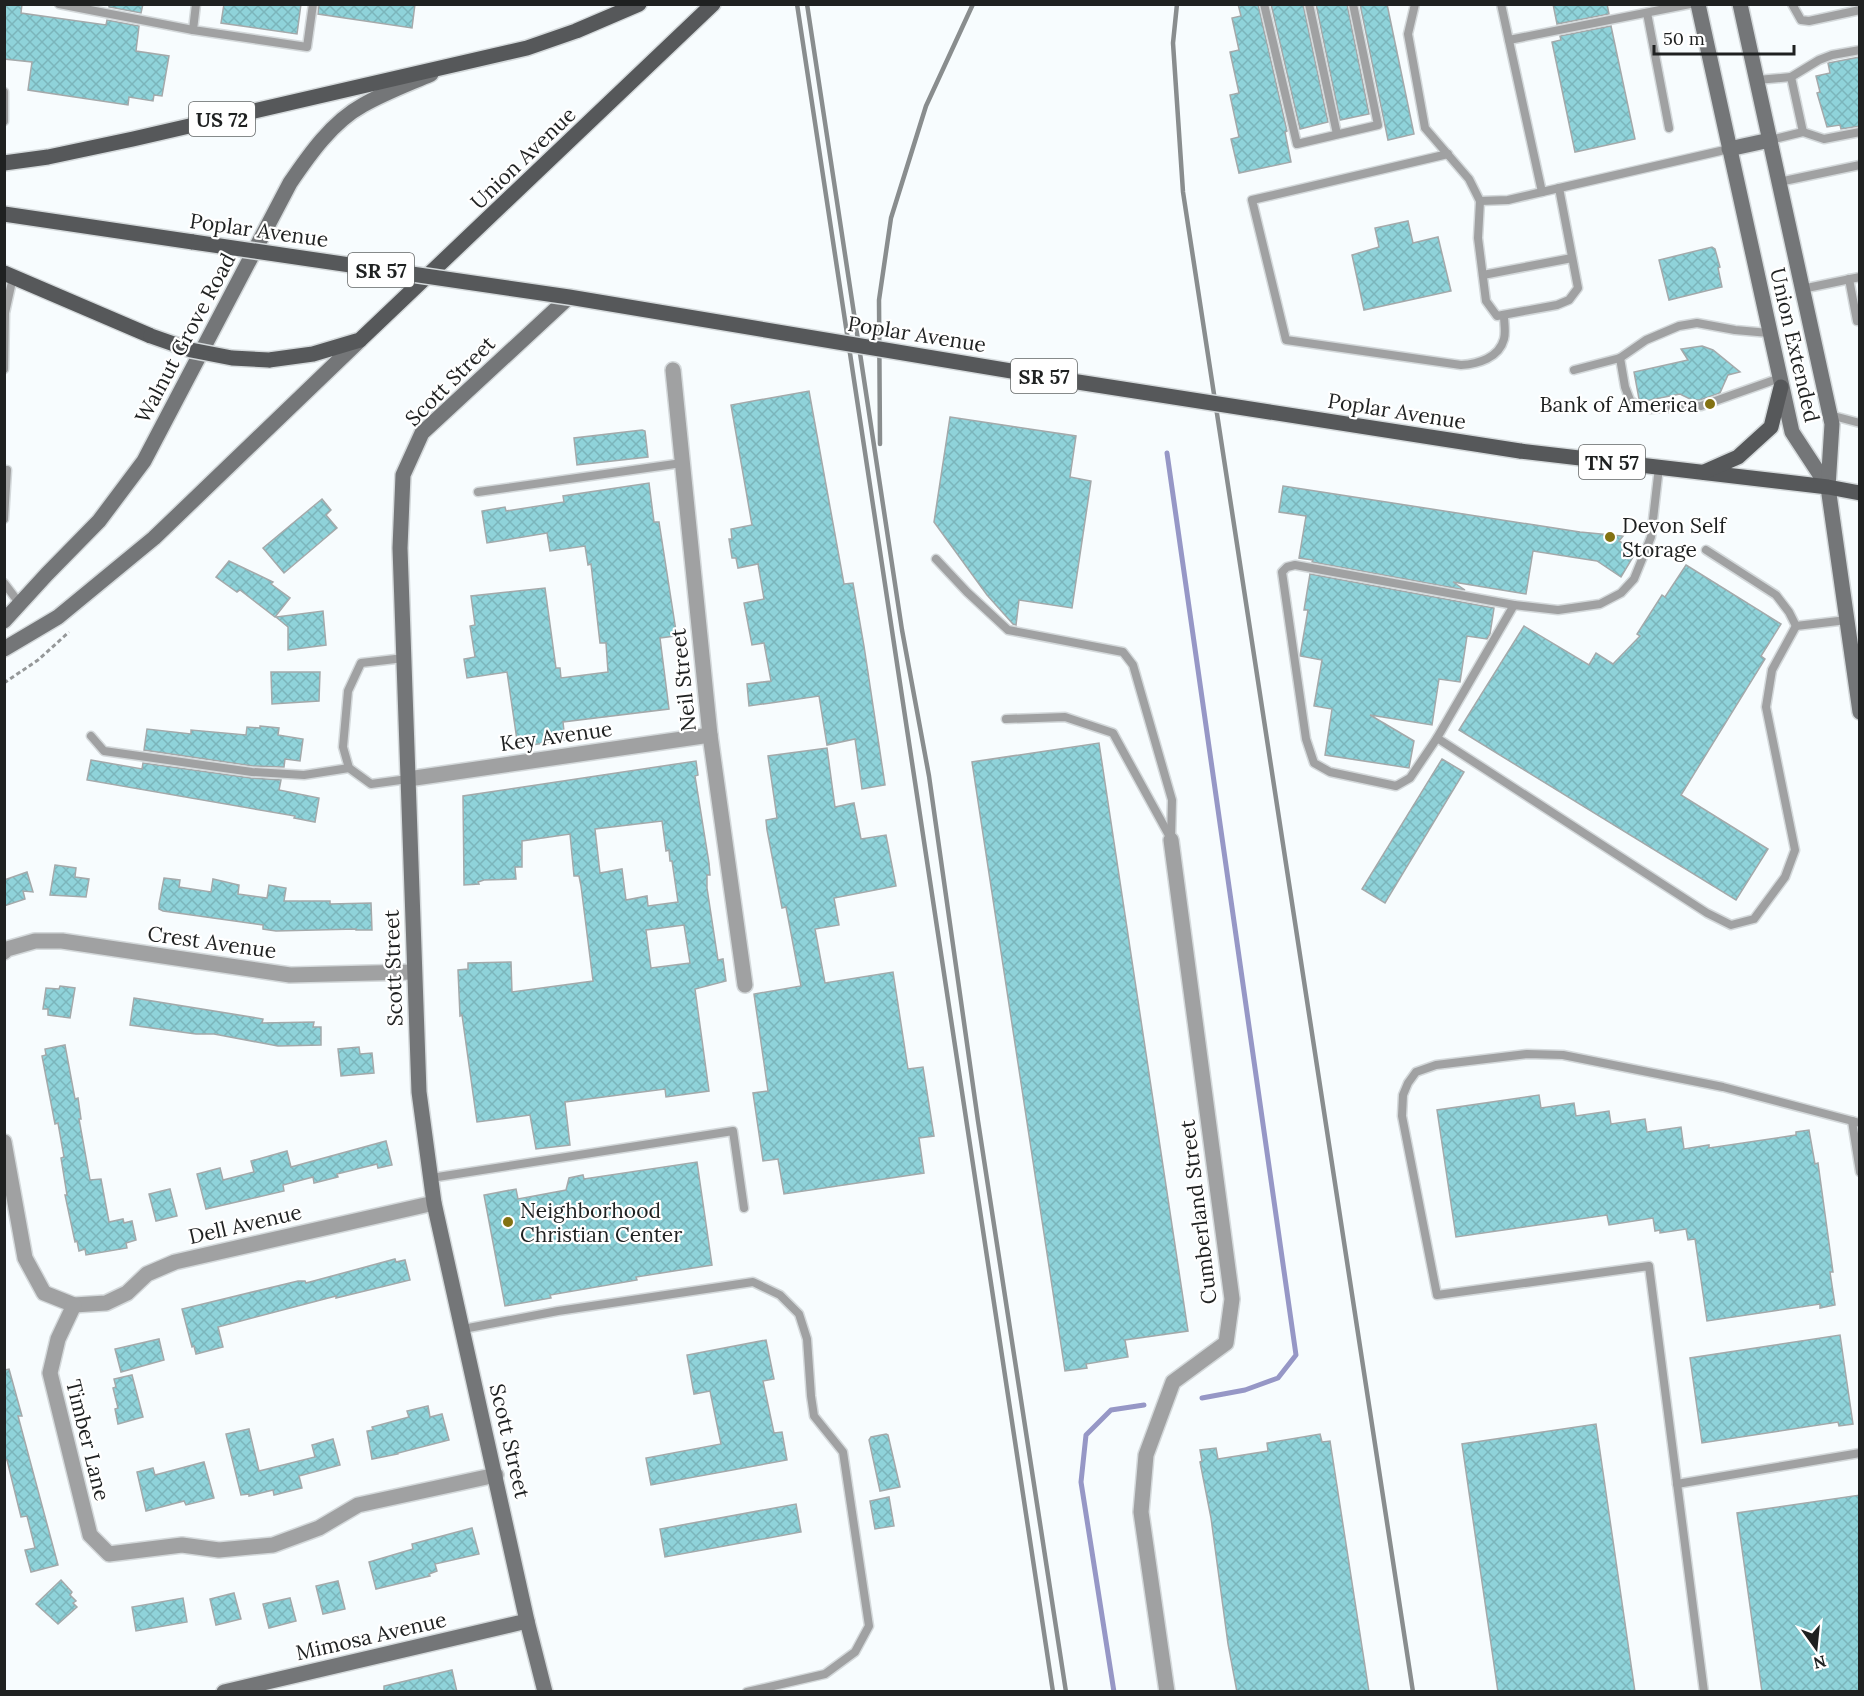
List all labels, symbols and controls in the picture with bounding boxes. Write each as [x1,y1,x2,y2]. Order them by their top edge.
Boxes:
scale bar [1654,18,1794,56]
text: 50 m [1663,27,1705,50]
street label: Union Avenue [465,101,581,215]
road number: US 72 [189,102,255,136]
street label: Poplar Avenue [188,207,330,253]
street label: Walnut Grove Road [129,248,241,428]
road number: SR 57 [348,253,414,287]
street label: Union Extended [1764,265,1826,425]
street label: Poplar Avenue [846,310,988,358]
street label: Scott Street [399,330,501,432]
road number: SR 57 [1011,359,1077,393]
street label: Poplar Avenue [1326,387,1468,435]
place label: Bank of America [1539,391,1698,418]
marker: Bank of America [1703,397,1717,411]
road number: TN 57 [1579,445,1645,479]
place label: Devon Self Storage [1622,512,1728,563]
marker: Devon Self Storage [1603,530,1617,544]
street label: Neil Street [664,626,702,733]
street label: Key Avenue [498,715,614,757]
street label: Scott Street [377,908,409,1027]
street label: Crest Avenue [146,920,278,964]
street label: Cumberland Street [1173,1117,1223,1306]
place label: Neighborhood Christian Center [520,1197,682,1248]
street label: Dell Avenue [186,1198,304,1250]
marker: Neighborhood Christian Center [501,1215,515,1229]
street label: Timber Lane [60,1377,116,1503]
street label: Scott Street [484,1381,536,1502]
street label: Mimosa Avenue [293,1606,449,1666]
north arrow [1786,1618,1846,1678]
text: N [1811,1651,1828,1674]

